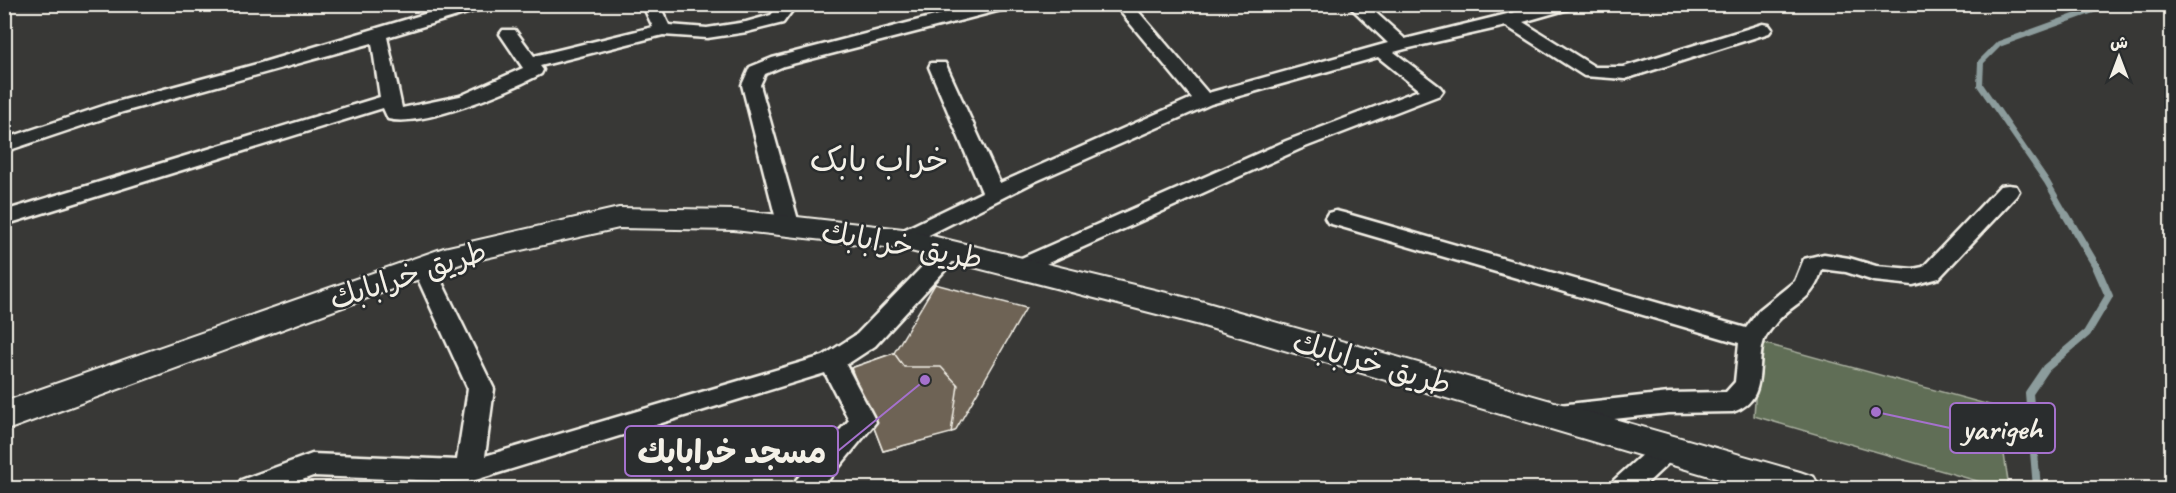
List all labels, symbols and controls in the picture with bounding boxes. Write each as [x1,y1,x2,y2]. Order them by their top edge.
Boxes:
north arrow [2089,27,2149,87]
text: ش [2110,33,2128,53]
district label: خراب بابک [810,139,948,181]
street label: طريق خرابابك [818,212,986,278]
street label: طريق خرابابك [325,232,491,318]
street label: طريق خرابابك [1288,322,1456,404]
callout: yarigeh [1950,403,2055,453]
text: yarigeh [1959,408,2044,449]
callout: مسجد خرابابك [625,426,838,476]
text: مسجد خرابابك [638,432,826,473]

